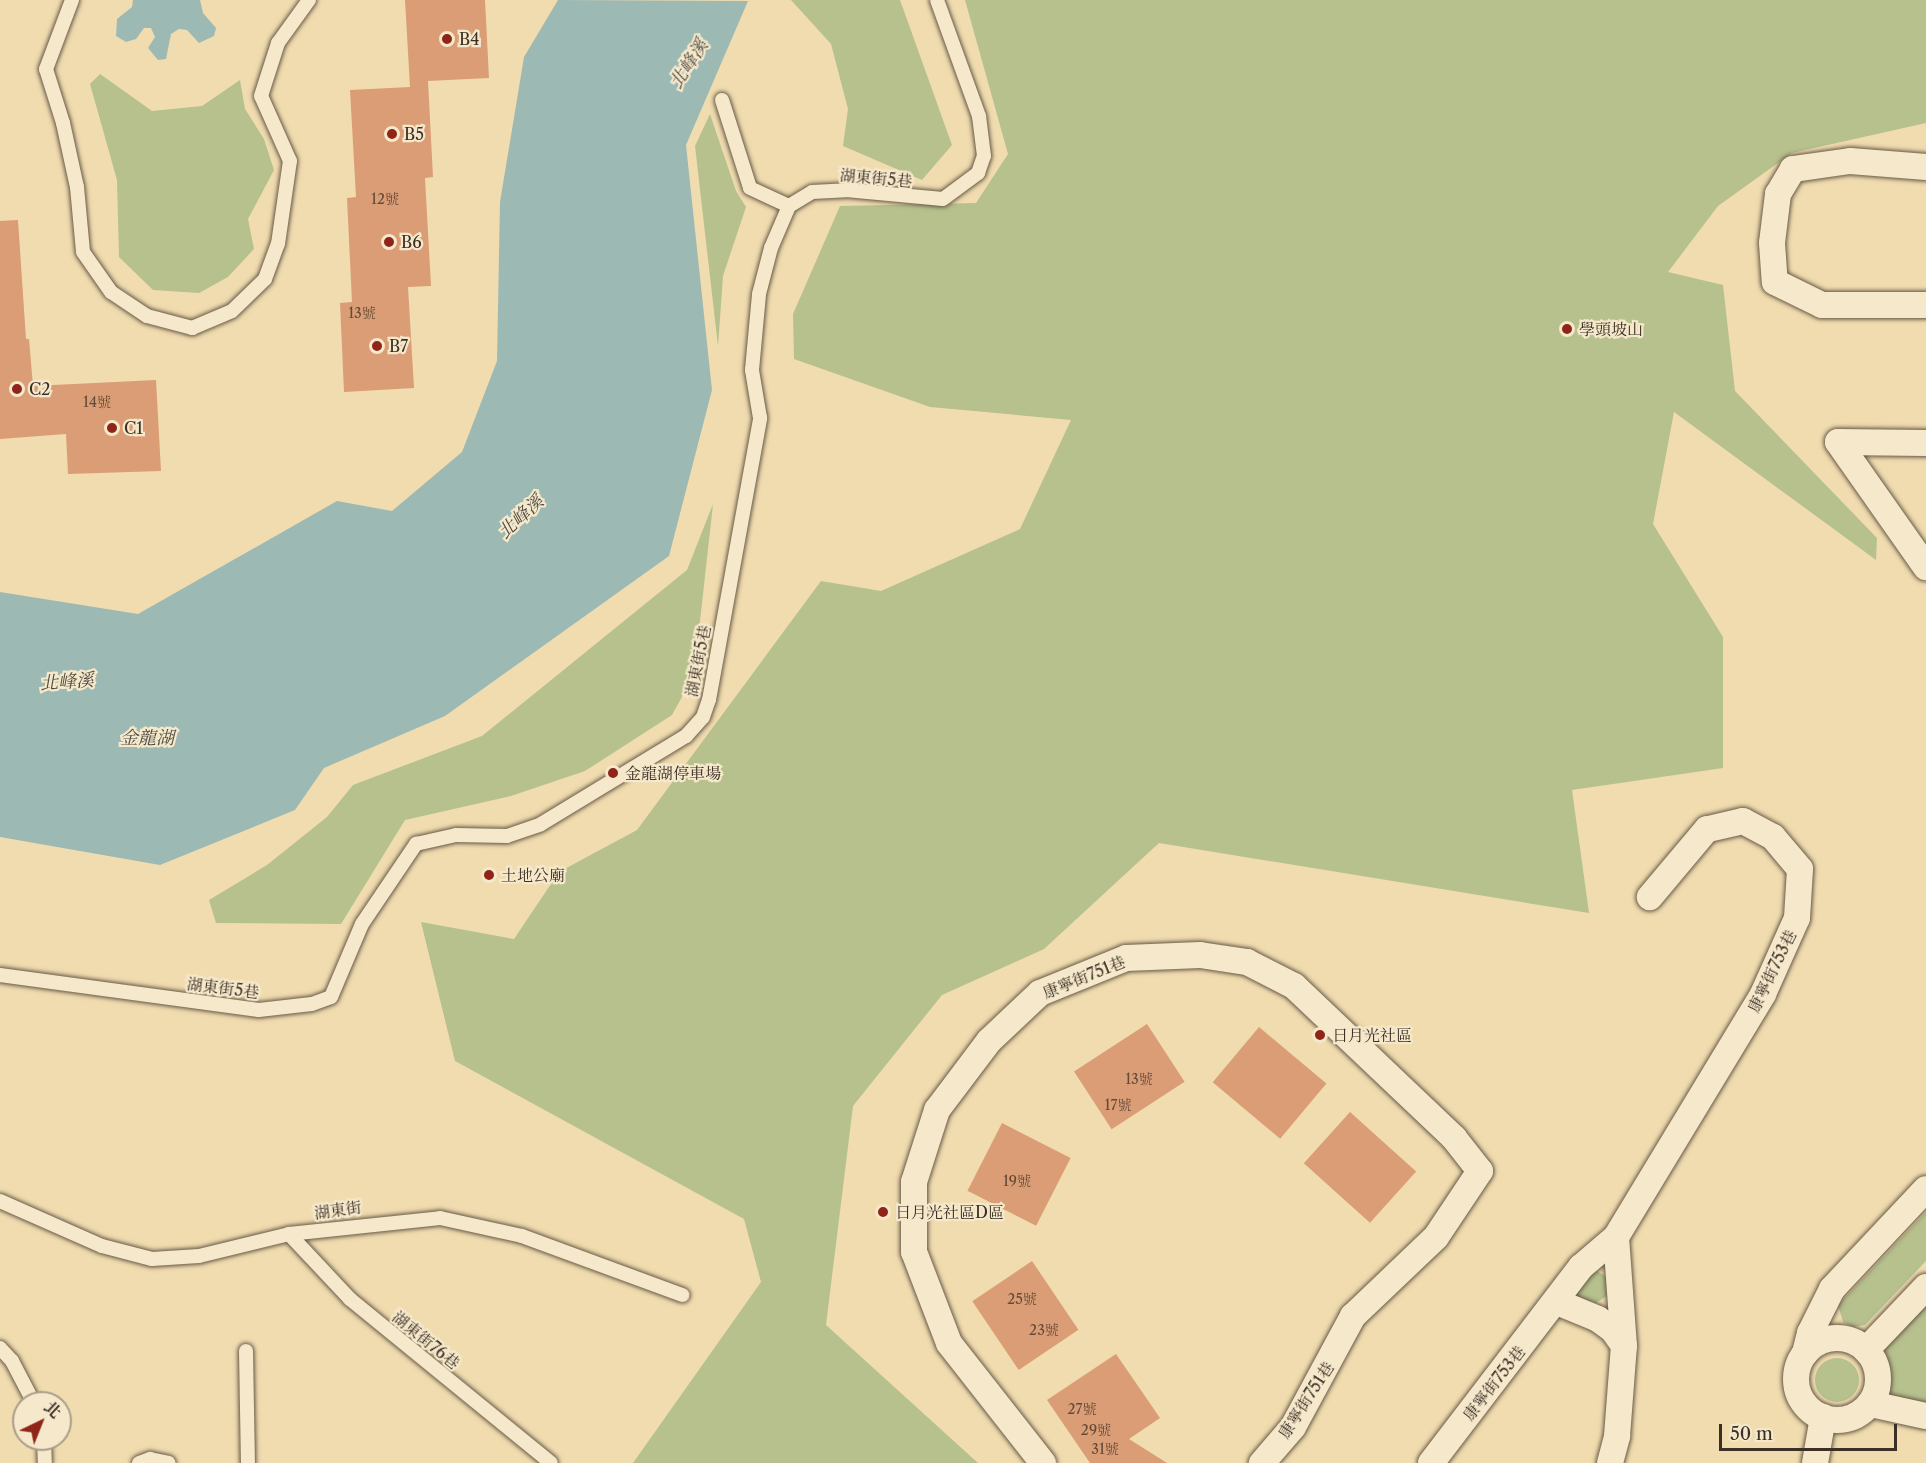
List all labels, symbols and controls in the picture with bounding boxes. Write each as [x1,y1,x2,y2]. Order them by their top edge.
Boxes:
place label: B4 [459,29,479,49]
marker: B4 [440,32,454,46]
water label: 北峰溪 [665,35,713,93]
place label: B5 [404,124,424,144]
marker: B5 [385,127,399,141]
street label: 湖東街5巷 [839,165,913,191]
house number: 12號 [371,191,399,207]
place label: B6 [401,232,422,252]
marker: B6 [382,235,396,249]
house number: 13號 [348,305,376,321]
place label: 學頭坡山 [1579,319,1643,339]
marker: 學頭坡山 [1560,322,1574,336]
place label: B7 [389,336,408,356]
marker: B7 [370,339,384,353]
place label: C2 [29,379,51,399]
marker: C2 [10,382,24,396]
house number: 14號 [83,394,111,410]
place label: C1 [124,418,143,438]
marker: C1 [105,421,119,435]
water label: 北峰溪 [494,491,548,543]
street label: 湖東街5巷 [682,623,714,699]
water label: 北峰溪 [39,669,95,695]
water label: 金龍湖 [120,727,174,749]
place label: 金龍湖停車場 [625,763,721,783]
marker: 金龍湖停車場 [606,766,620,780]
place label: 土地公廟 [501,865,565,885]
marker: 土地公廟 [482,868,496,882]
street label: 康寧街753巷 [1744,927,1800,1015]
street label: 康寧街751巷 [1040,952,1128,1002]
street label: 湖東街5巷 [186,974,260,1002]
place label: 日月光社區 [1332,1025,1412,1045]
marker: 日月光社區 [1313,1028,1327,1042]
house number: 13號 [1125,1071,1153,1087]
house number: 17號 [1105,1097,1131,1113]
house number: 19號 [1003,1173,1031,1189]
street label: 湖東街 [313,1197,363,1223]
place label: 日月光社區D區 [895,1202,1004,1222]
marker: 日月光社區D區 [876,1205,890,1219]
house number: 25號 [1007,1291,1037,1307]
street label: 湖東街76巷 [389,1307,463,1373]
house number: 23號 [1029,1322,1059,1338]
street label: 康寧街753巷 [1459,1342,1529,1424]
street label: 康寧街751巷 [1274,1358,1338,1442]
north arrow [12,1391,72,1451]
text: 北 [40,1397,66,1422]
house number: 27號 [1068,1401,1096,1417]
scale bar [1722,1412,1900,1450]
house number: 29號 [1081,1422,1111,1438]
text: 50 m [1730,1423,1773,1445]
house number: 31號 [1091,1441,1119,1457]

